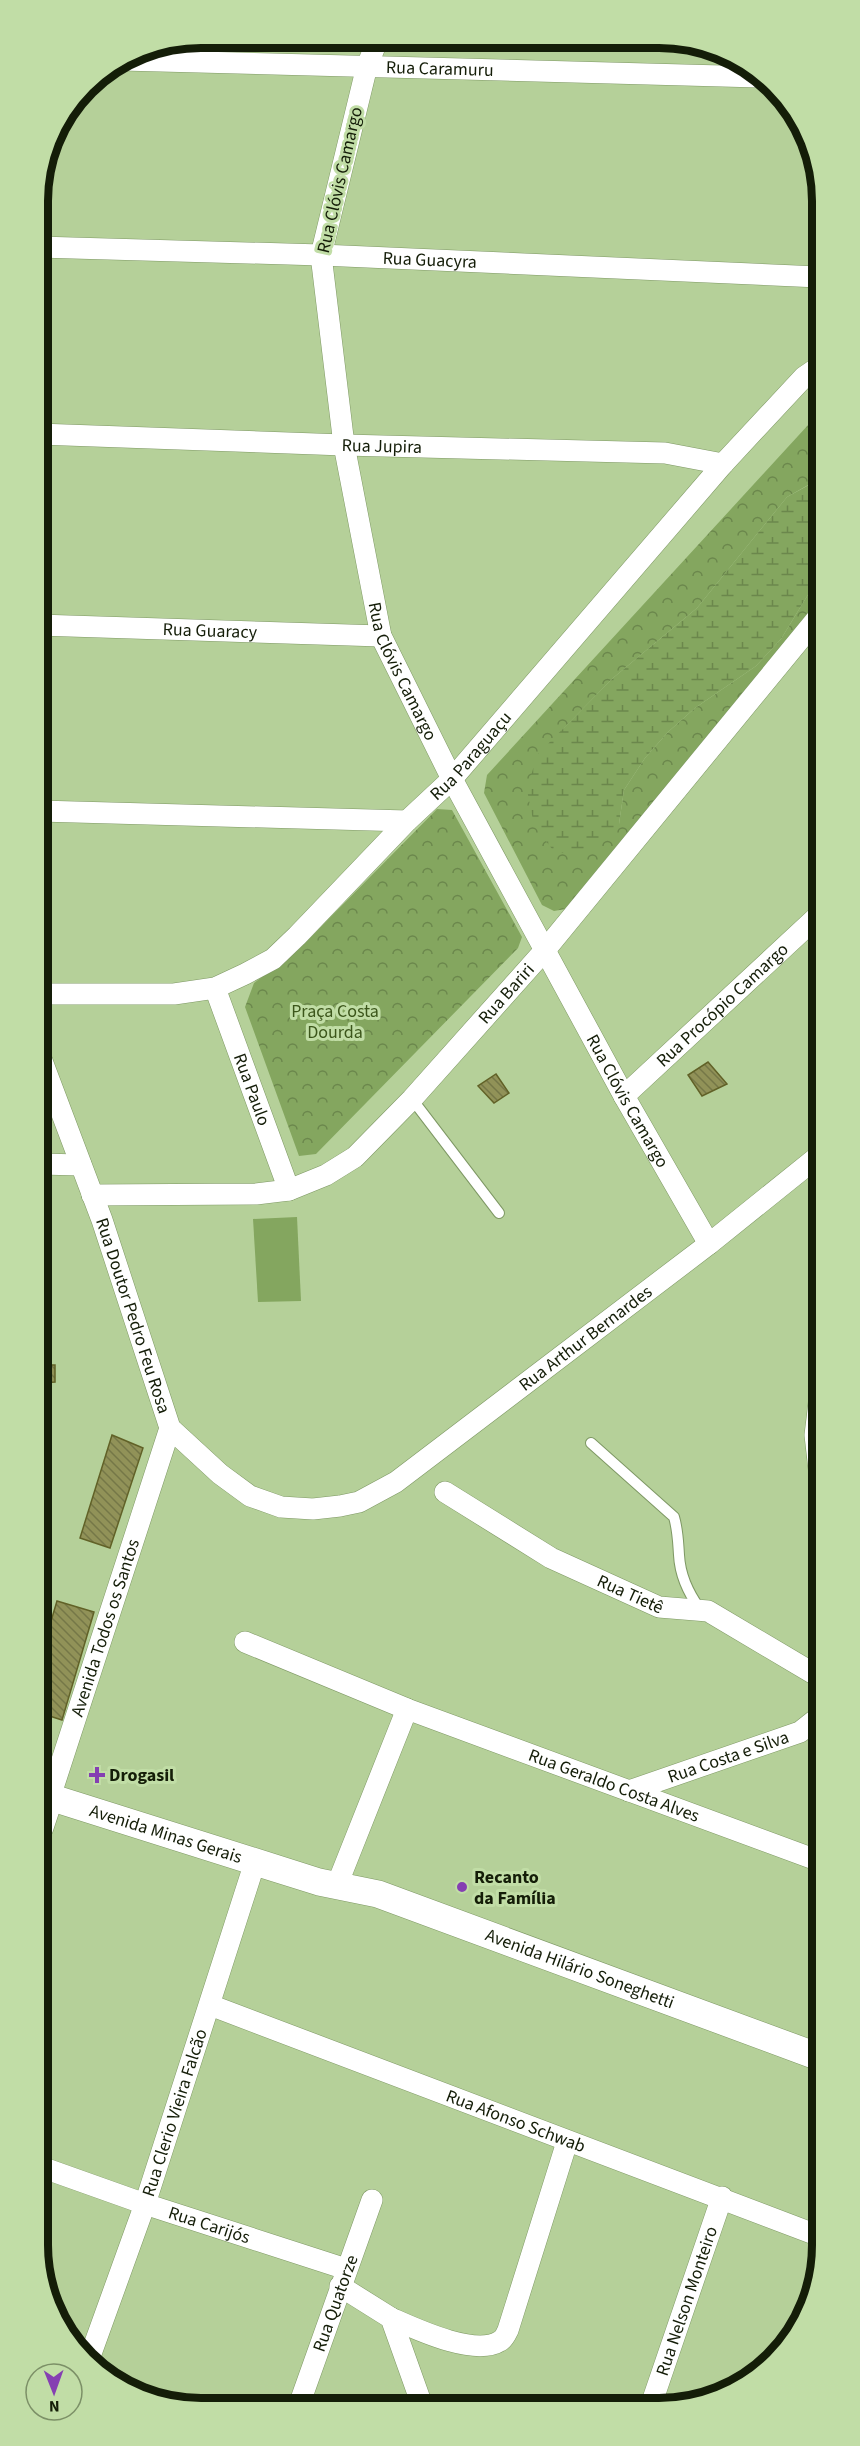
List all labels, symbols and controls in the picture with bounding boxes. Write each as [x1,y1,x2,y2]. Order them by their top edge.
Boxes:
street label: Rua Caramuru [386,55,494,82]
street label: Rua Clóvis Camargo [311,104,369,256]
street label: Rua Guacyra [382,245,477,274]
street label: Rua Jupira [341,432,422,459]
street label: Rua Clóvis Camargo [362,600,443,745]
street label: Rua Guaracy [162,617,258,645]
street label: Rua Paraguaçu [424,706,517,806]
street label: Rua Procópio Camargo [651,937,794,1073]
street label: Rua Bariri [472,958,540,1029]
park label: Praça Costa Dourda [291,999,379,1045]
street label: Rua Clóvis Camargo [580,1030,675,1172]
street label: Rua Paulo [227,1050,277,1129]
street label: Rua Doutor Pedro Feu Rosa [90,1215,177,1417]
street label: Rua Arthur Bernardes [514,1279,657,1397]
street label: Avenida Todos os Santos [64,1536,146,1720]
street label: Rua Tietê [593,1568,668,1620]
street label: Rua Costa e Silva [664,1724,792,1789]
street label: Rua Geraldo Costa Alves [525,1742,703,1828]
place label: Drogasil [109,1763,174,1788]
marker: Drogasil [90,1768,104,1782]
street label: Avenida Minas Gerais [87,1798,245,1869]
place label: Recanto da Família [474,1865,556,1911]
marker: Recanto da Família [455,1880,469,1894]
street label: Avenida Hilário Soneghetti [482,1922,678,2015]
street label: Rua Clerio Vieira Falcão [136,2025,213,2200]
street label: Rua Afonso Schwab [442,2083,589,2159]
street label: Rua Carijós [165,2200,253,2250]
street label: Rua Nelson Monteiro [649,2223,724,2379]
street label: Rua Quatorze [306,2251,364,2355]
north arrow [24,2362,84,2422]
text: N [49,2395,60,2417]

